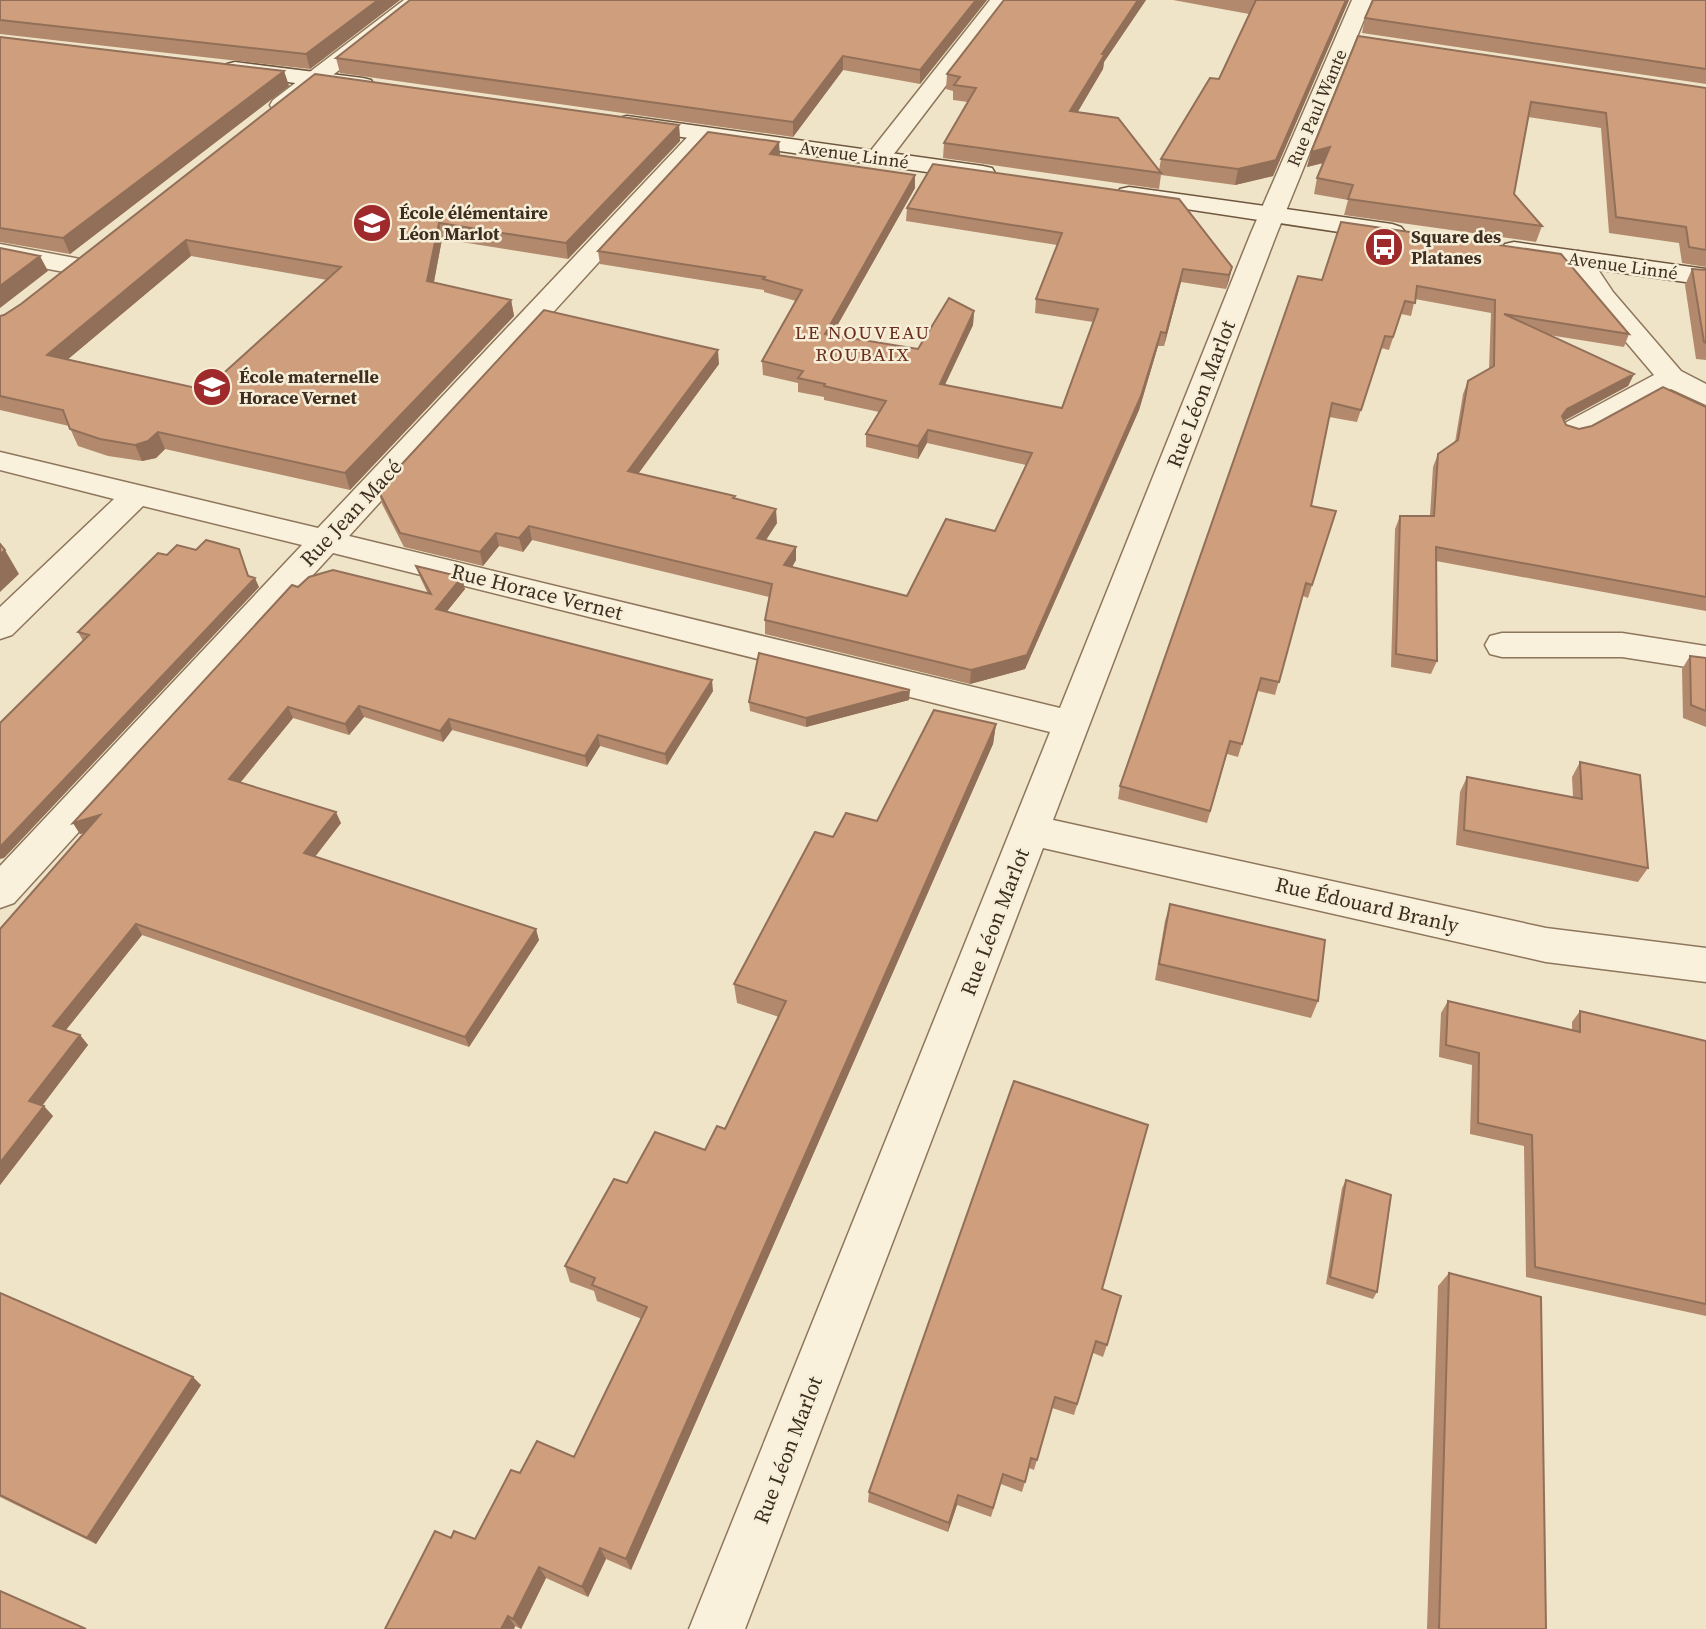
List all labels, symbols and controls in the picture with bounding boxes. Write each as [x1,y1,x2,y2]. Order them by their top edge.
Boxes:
street label: Rue Paul Wante [1281,45,1353,170]
street label: Avenue Linné [798,134,910,175]
place label: École élémentaire Léon Marlot [399,200,548,246]
school or university icon: École élémentaire Léon Marlot [351,202,393,244]
place label: Square des Platanes [1411,224,1501,270]
bus stop icon: Square des Platanes [1363,226,1405,268]
street label: Avenue Linné [1567,245,1679,286]
street label: Rue Léon Marlot [1159,316,1242,472]
district label: LE NOUVEAU ROUBAIX [795,319,931,367]
place label: École maternelle Horace Vernet [239,364,379,410]
school or university icon: École maternelle Horace Vernet [191,366,233,408]
street label: Rue Jean Macé [293,453,408,573]
street label: Rue Horace Vernet [448,556,626,627]
street label: Rue Léon Marlot [953,844,1036,1000]
street label: Rue Édouard Branly [1273,869,1462,940]
street label: Rue Léon Marlot [746,1372,829,1528]

